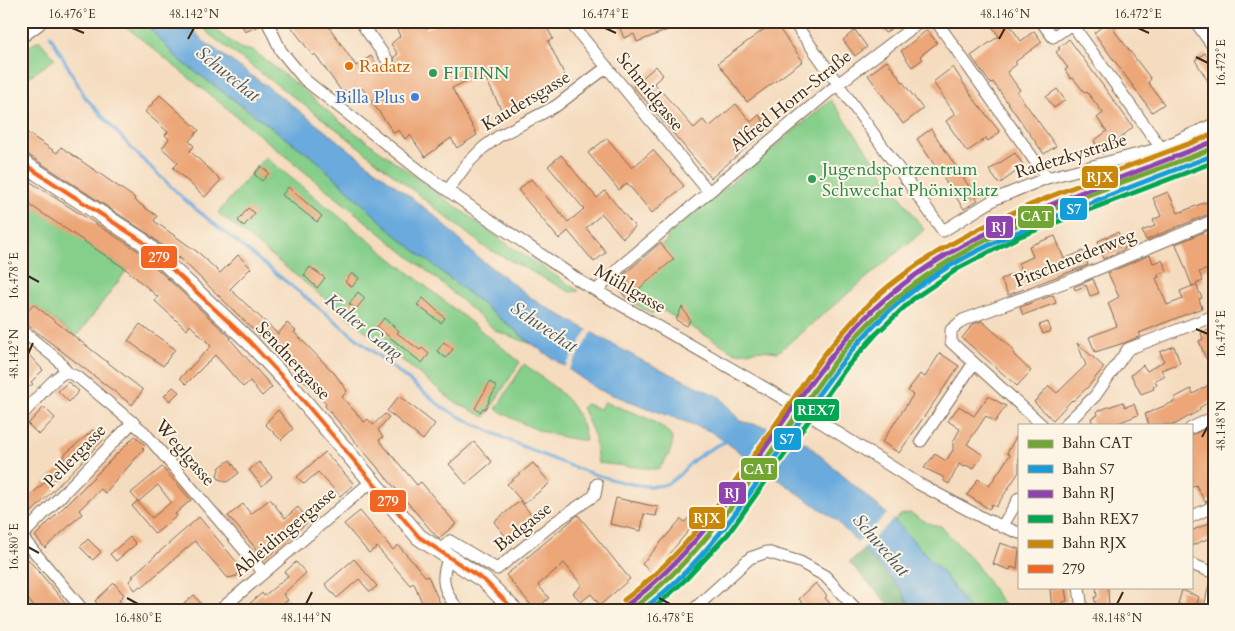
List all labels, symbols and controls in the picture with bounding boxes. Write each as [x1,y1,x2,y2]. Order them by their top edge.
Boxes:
text: 16.476°E [48,6,96,22]
text: 48.142°N [169,6,220,22]
text: 16.474°E [581,6,629,22]
text: 48.146°N [980,6,1031,22]
text: 16.472°E [1114,6,1162,22]
text: 16.472°E [1213,39,1229,87]
water label: Schwechat [190,40,266,108]
street label: Alfred Horn-Straße [725,44,857,158]
street label: Schmidgasse [610,47,690,137]
place label: Radatz [359,54,410,79]
marker: Radatz [343,60,355,72]
place label: FITINN [443,61,510,86]
street label: Kaudersgasse [477,65,575,137]
marker: FITINN [427,67,439,79]
place label: Billa Plus [335,85,405,110]
marker: Billa Plus [409,91,421,103]
street label: Radetzkystraße [1012,127,1130,185]
place label: Jugendsportzentrum Schwechat Phönixplatz [819,157,998,203]
line badge: RJX [1081,165,1119,189]
text: RJX [1086,168,1114,187]
marker: Jugendsportzentrum Schwechat Phönixplatz [806,173,818,185]
line badge: S7 [1059,197,1088,221]
text: S7 [1067,200,1081,219]
line badge: CAT [1017,205,1055,229]
text: CAT [1020,207,1052,226]
line badge: RJ [985,215,1014,239]
text: RJ [991,218,1007,237]
street label: Pitschenederweg [1010,222,1140,294]
line badge: 279 [140,245,178,269]
text: 279 [148,248,170,267]
text: 16.478°E [6,252,22,300]
street label: Mühlgasse [589,258,671,320]
water label: Kalter Gang [319,287,409,367]
water label: Schwechat [505,295,583,359]
text: 16.474°E [1213,310,1229,358]
street label: Sendnergasse [250,316,336,406]
text: 48.142°N [6,328,22,379]
line badge: REX7 [793,398,840,422]
text: 48.148°N [1213,400,1229,451]
text: REX7 [797,401,835,420]
street label: Weglgasse [148,414,221,492]
street label: Pellergasse [38,418,112,494]
legend [1018,424,1192,588]
line badge: S7 [773,427,802,451]
text: S7 [780,430,794,449]
text: Bahn CAT [1062,433,1133,453]
line badge: CAT [740,457,778,481]
text: Bahn S7 [1062,459,1115,479]
text: CAT [743,460,775,479]
street label: Ableidingergasse [228,481,342,583]
line badge: RJ [718,481,747,505]
text: Bahn RJ [1062,483,1115,503]
text: RJ [724,484,740,503]
line badge: 279 [369,489,407,513]
text: 279 [377,492,399,511]
street label: Badgasse [489,496,557,558]
line badge: RJX [688,506,726,530]
water label: Schwechat [846,508,916,583]
text: RJX [693,509,721,528]
text: Bahn REX7 [1062,509,1139,529]
text: 16.480°E [6,523,22,571]
text: Bahn RJX [1062,533,1127,553]
text: 279 [1062,559,1085,579]
text: 16.480°E [114,610,162,626]
text: 48.144°N [281,610,332,626]
text: 16.478°E [646,610,694,626]
text: 48.148°N [1092,610,1143,626]

